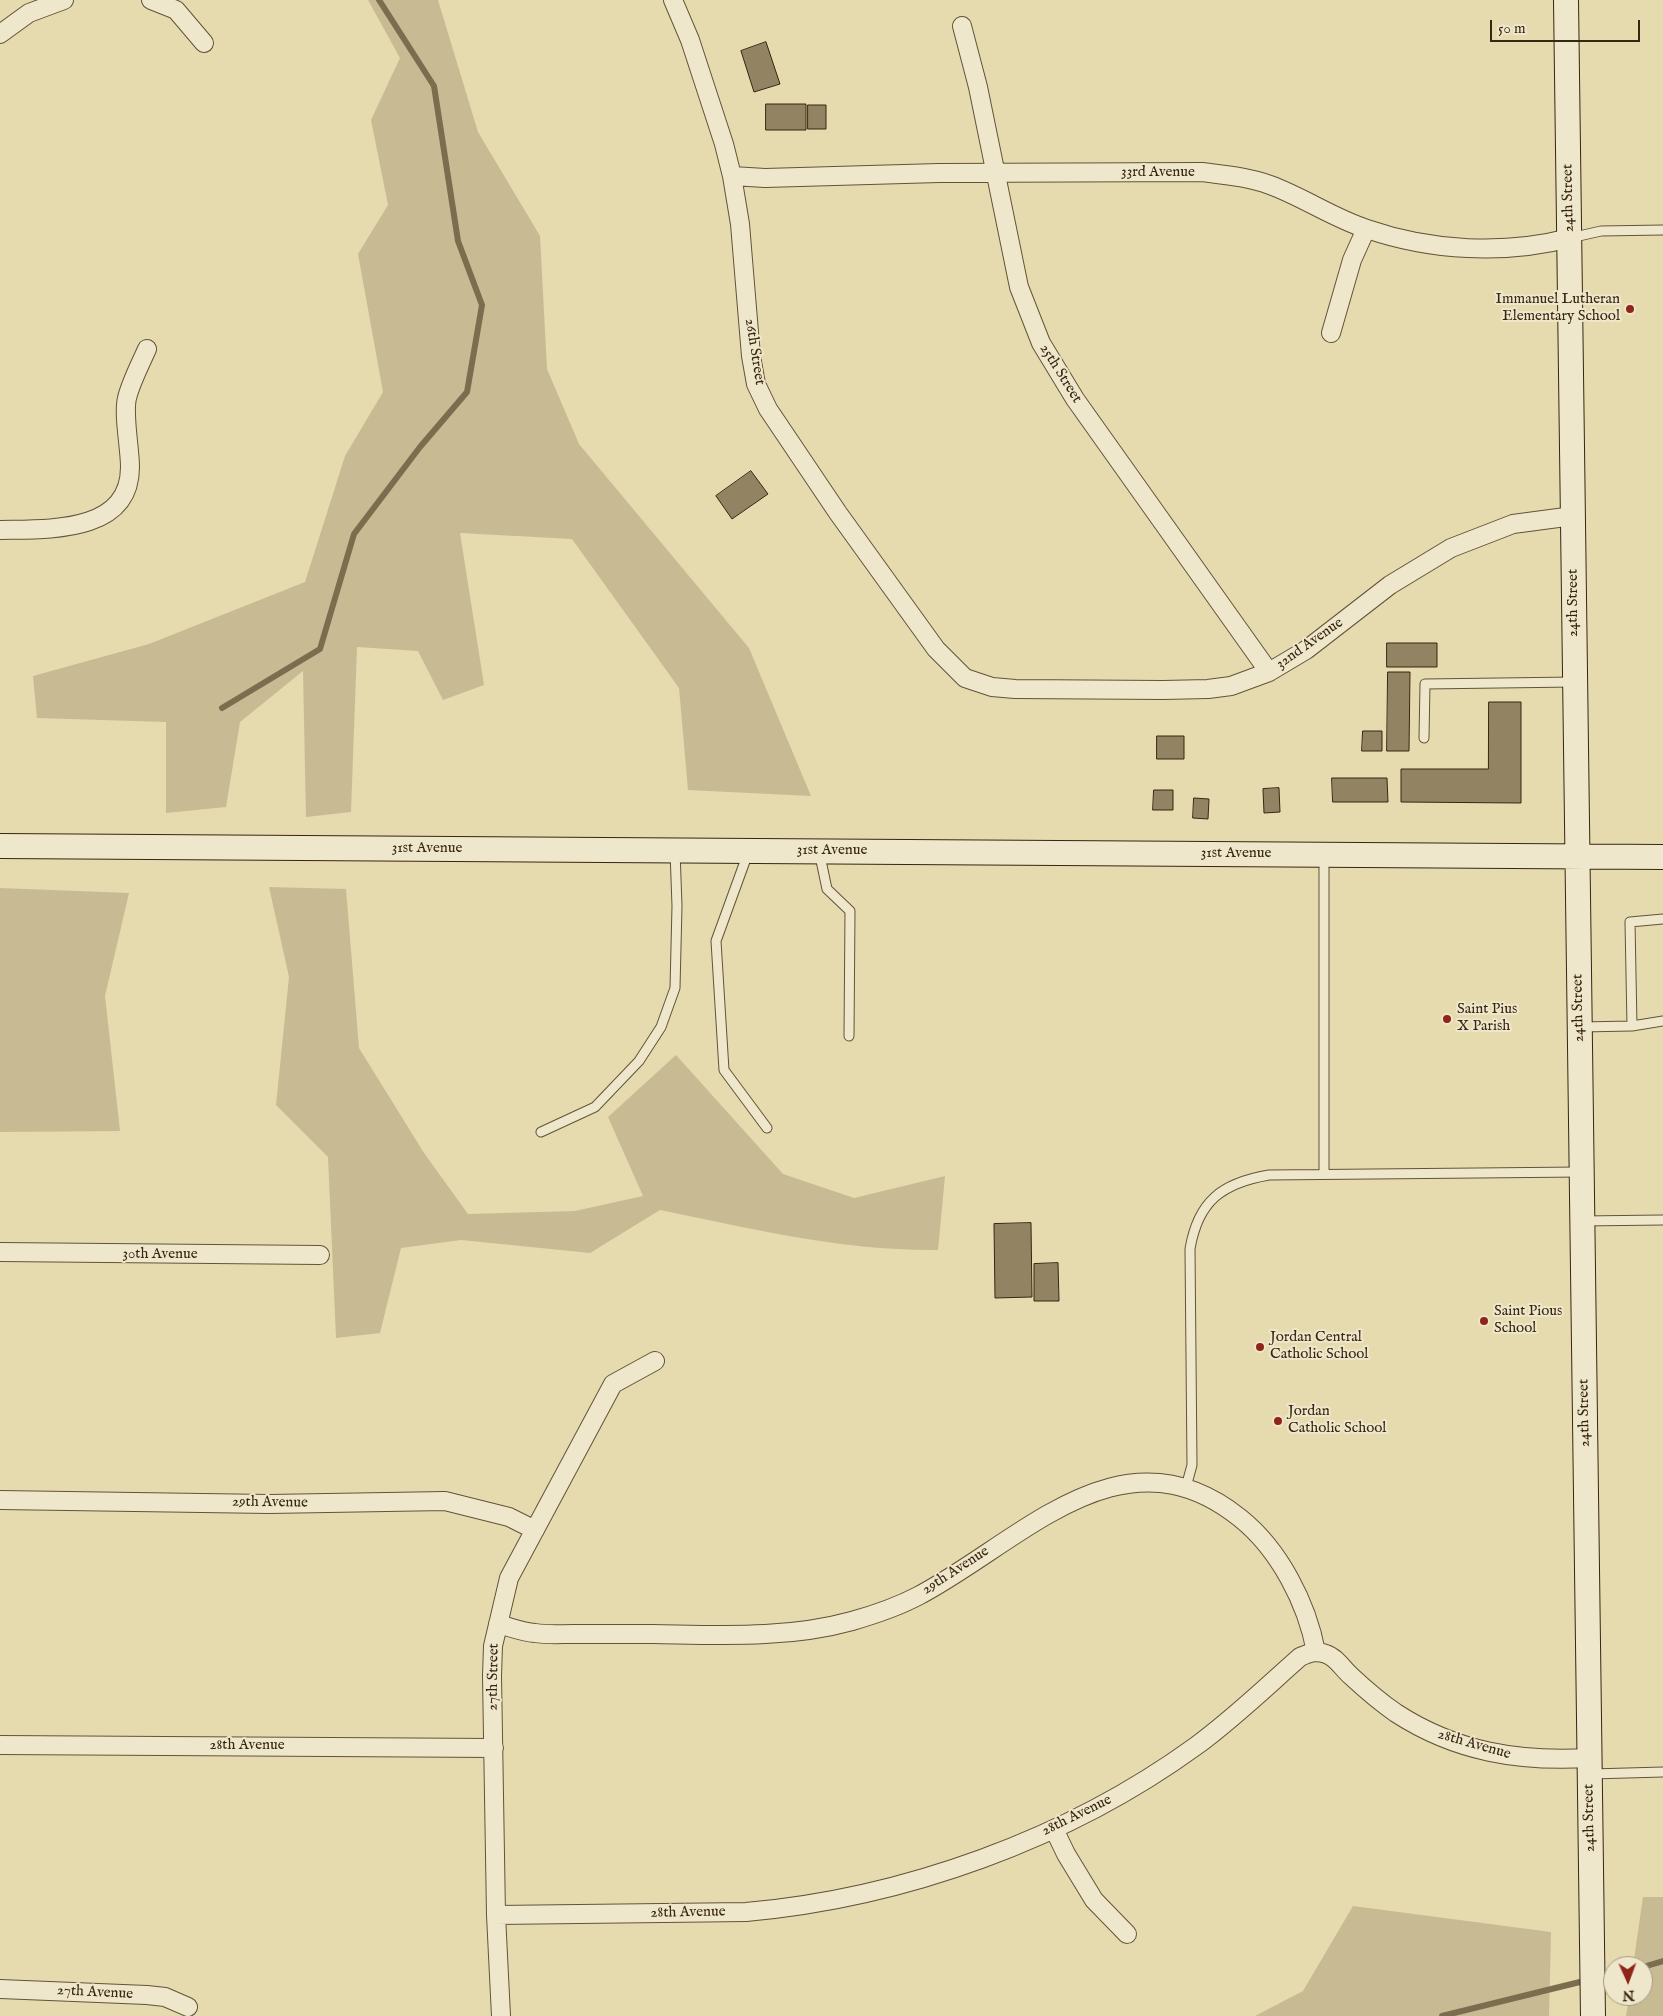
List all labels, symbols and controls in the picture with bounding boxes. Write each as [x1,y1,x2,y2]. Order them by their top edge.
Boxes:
scale bar [1493,10,1643,42]
text: 50 m [1498,19,1526,38]
street label: 33rd Avenue [1121,164,1195,182]
street label: 24th Street [1559,164,1579,232]
place label: Immanuel Lutheran Elementary School [1496,291,1620,326]
marker: Immanuel Lutheran Elementary School [1624,303,1636,315]
street label: 26th Street [740,317,768,387]
street label: 25th Street [1035,341,1085,407]
street label: 24th Street [1565,569,1583,637]
street label: 32nd Avenue [1273,614,1347,674]
street label: 31st Avenue [392,840,462,858]
street label: 31st Avenue [797,842,867,860]
street label: 31st Avenue [1201,845,1271,863]
street label: 24th Street [1569,974,1589,1042]
place label: Saint Pius X Parish [1457,1001,1517,1036]
marker: Saint Pius X Parish [1441,1013,1453,1025]
street label: 30th Avenue [122,1246,198,1264]
place label: Saint Pious School [1494,1303,1562,1338]
marker: Saint Pious School [1478,1315,1490,1327]
place label: Jordan Central Catholic School [1270,1329,1368,1364]
marker: Jordan Central Catholic School [1254,1341,1266,1353]
street label: 24th Street [1575,1379,1595,1447]
place label: Jordan Catholic School [1288,1403,1386,1438]
marker: Jordan Catholic School [1272,1415,1284,1427]
street label: 29th Avenue [232,1493,308,1513]
street label: 29th Avenue [919,1543,993,1599]
street label: 27th Street [484,1643,504,1711]
street label: 28th Avenue [1435,1726,1513,1764]
street label: 28th Avenue [209,1737,285,1755]
street label: 24th Street [1580,1784,1600,1852]
street label: 28th Avenue [1039,1791,1115,1841]
street label: 28th Avenue [650,1903,726,1923]
north arrow [1603,1956,1653,2006]
street label: 27th Avenue [57,1982,133,2004]
text: N [1622,1986,1635,2004]

